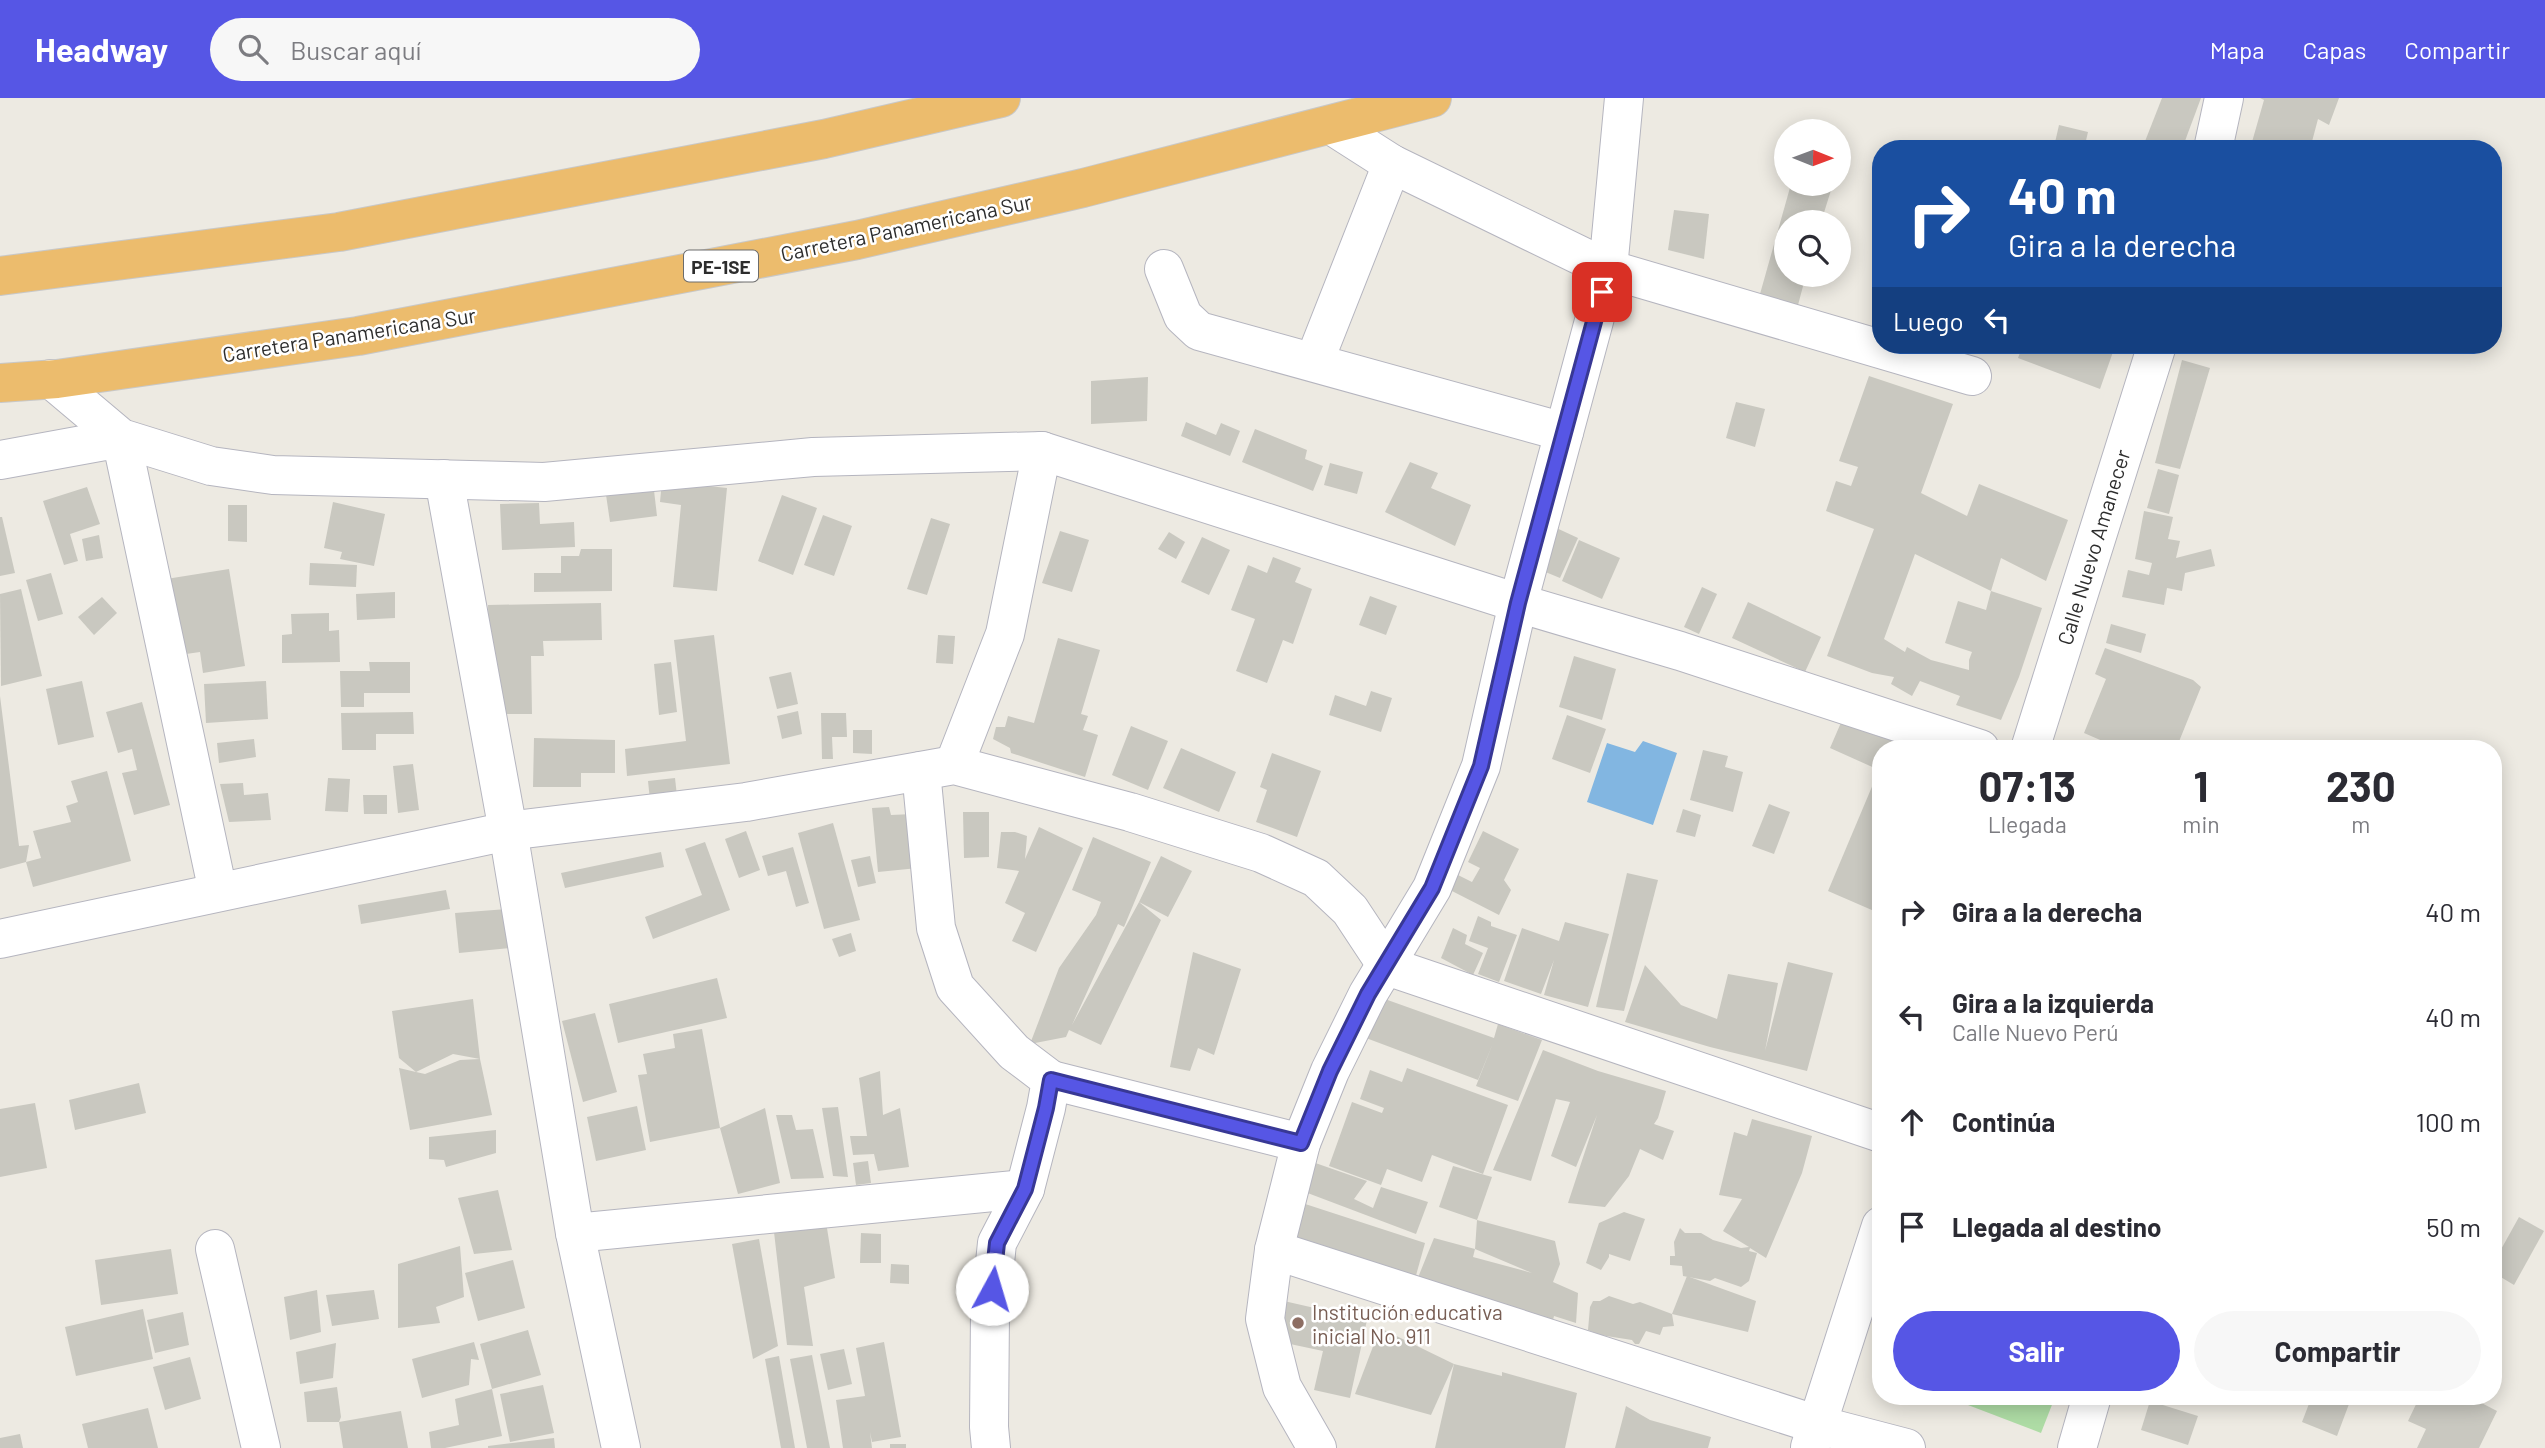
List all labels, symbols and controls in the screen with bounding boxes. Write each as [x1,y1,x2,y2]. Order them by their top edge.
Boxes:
search box [210,18,700,81]
text: Headway [35,29,168,69]
icon: search [234,30,272,68]
text: Buscar aquí [290,34,421,65]
text: Mapa [2210,35,2265,64]
text: Capas [2303,35,2366,64]
text: Compartir [2404,35,2510,64]
north arrow [1774,119,1852,196]
map controls [1774,119,1851,287]
text: 40 m [2008,165,2116,224]
icon: right [1893,168,1984,259]
street label: Carretera Panamericana Sur [778,188,1034,266]
button: search [1774,210,1851,287]
text: Gira a la derecha [2008,225,2236,263]
road number: PE-1SE [684,250,758,282]
pin [1572,262,1632,322]
icon: arrive [1583,273,1621,311]
icon: left [1978,301,2016,339]
street label: Carretera Panamericana Sur [220,302,478,366]
text: Luego [1893,305,1964,336]
street label: Calle Nuevo Amanecer [2051,446,2135,648]
text: 07:13 [1978,760,2076,810]
text: 1 [2194,760,2208,810]
text: 230 [2326,760,2396,810]
text: Llegada [1988,810,2067,838]
text: min [2182,810,2220,838]
text: m [2351,810,2370,838]
icon: right [1893,893,1931,931]
text: Gira a la derecha [1952,896,2142,927]
text: 40 m [2425,896,2481,927]
text: Gira a la izquierda [1952,987,2154,1018]
icon: left [1893,998,1931,1036]
text: 40 m [2425,1001,2481,1032]
text: Calle Nuevo Perú [1952,1018,2119,1046]
icon: ahead [1893,1103,1931,1141]
text: Continúa [1952,1106,2055,1137]
text: 100 m [2416,1106,2481,1137]
icon: arrive [1893,1208,1931,1246]
text: Llegada al destino [1952,1211,2161,1242]
text: 50 m [2426,1211,2481,1242]
position arrow [955,1252,1029,1326]
place label: Institución educativa inicial No. 911 [1312,1299,1503,1348]
button: Salir [1893,1311,2180,1391]
button: Compartir [2194,1311,2481,1391]
marker: Institución educativa inicial No. 911 [1290,1315,1306,1331]

